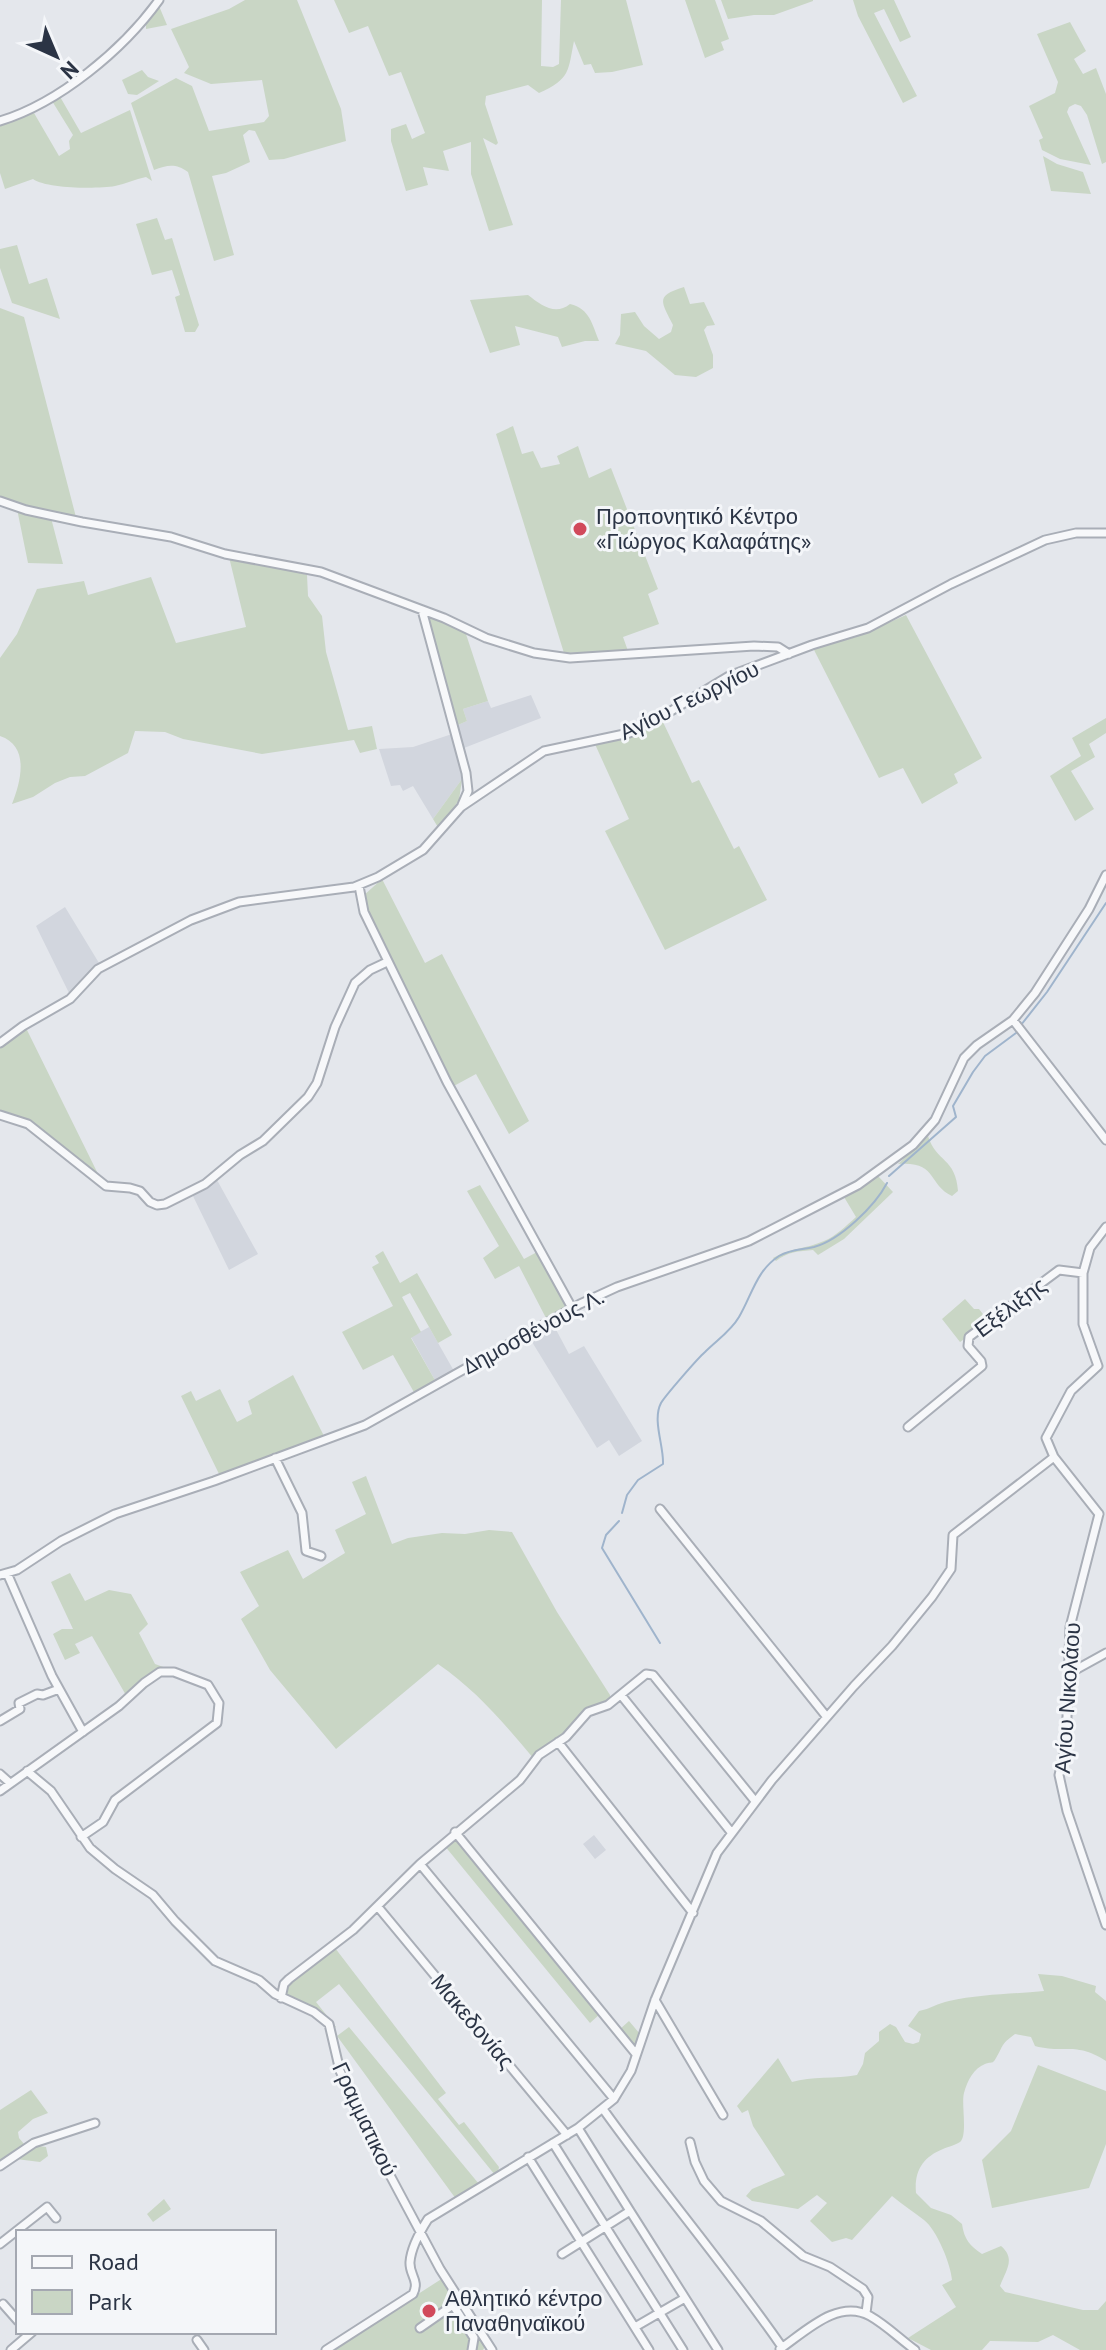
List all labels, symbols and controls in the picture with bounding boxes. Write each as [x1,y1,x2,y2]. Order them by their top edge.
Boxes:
north arrow [16,16,96,96]
text: N [55,55,85,85]
place label: Προπονητικό Κέντρο «Γιώργος Καλαφάτης» [596,502,812,555]
marker: Προπονητικό Κέντρο «Γιώργος Καλαφάτης» [571,520,589,538]
street label: Αγίου Γεωργίου [615,654,763,746]
street label: Εξέλιξης [968,1271,1052,1343]
street label: Δημοσθένους Λ. [458,1282,608,1380]
street label: Αγίου Νικολάου [1048,1622,1086,1774]
street label: Μακεδονίας [425,1968,521,2074]
street label: Γραμματικού [326,2057,404,2181]
legend [16,2230,276,2334]
text: Road [88,2246,139,2277]
place label: Αθλητικό κέντρο Παναθηναϊκού [445,2284,602,2337]
text: Park [88,2286,133,2317]
marker: Αθλητικό κέντρο Παναθηναϊκού [420,2302,438,2320]

